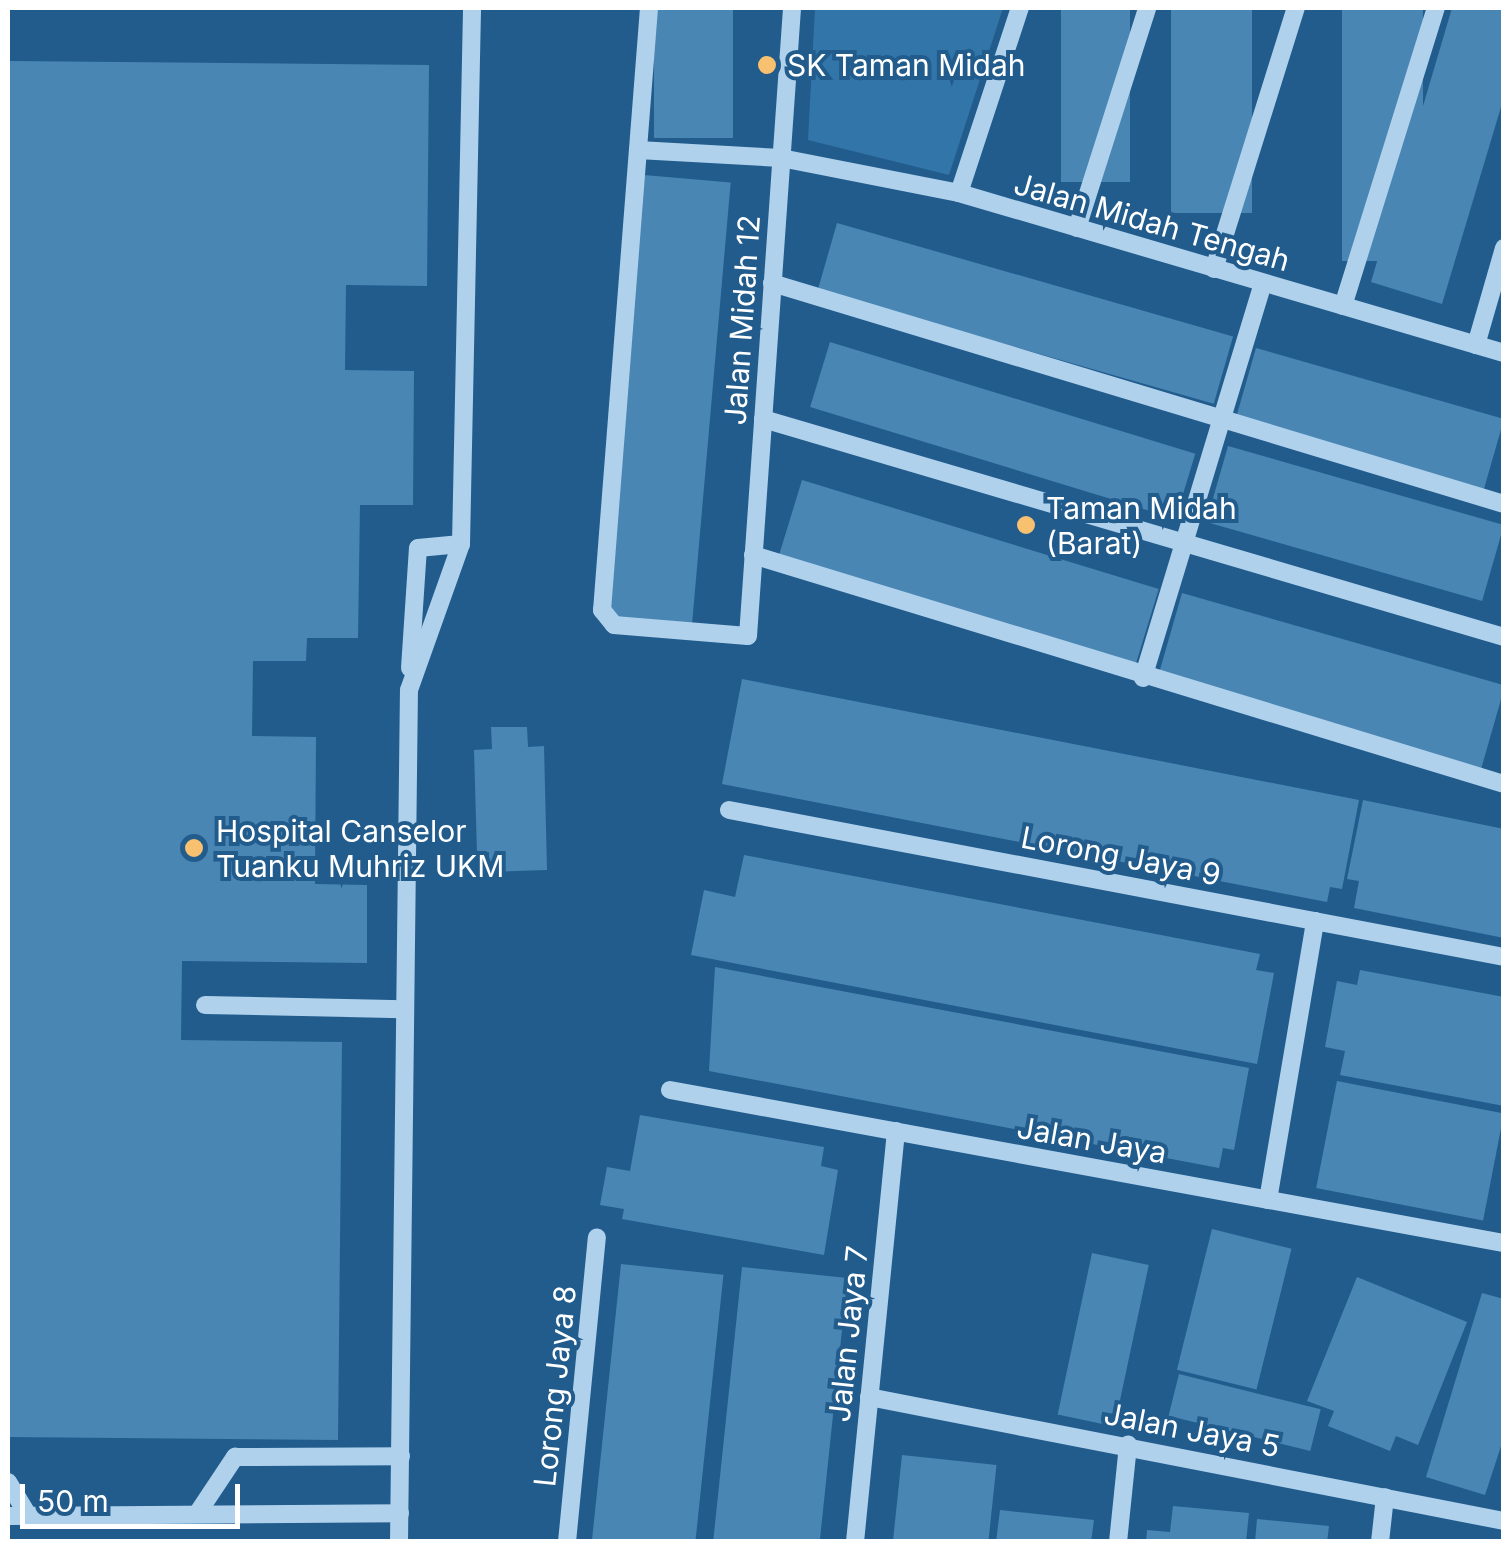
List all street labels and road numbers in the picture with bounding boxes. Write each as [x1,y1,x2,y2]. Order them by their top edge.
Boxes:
street label: Jalan Midah Tengah [1010,165,1294,279]
street label: Jalan Midah 12 [717,214,767,426]
street label: Lorong Jaya 9 [1018,819,1224,893]
street label: Jalan Jaya [1014,1109,1170,1171]
street label: Jalan Jaya 7 [821,1244,875,1424]
street label: Lorong Jaya 8 [527,1283,583,1489]
street label: Jalan Jaya 5 [1101,1395,1283,1465]

